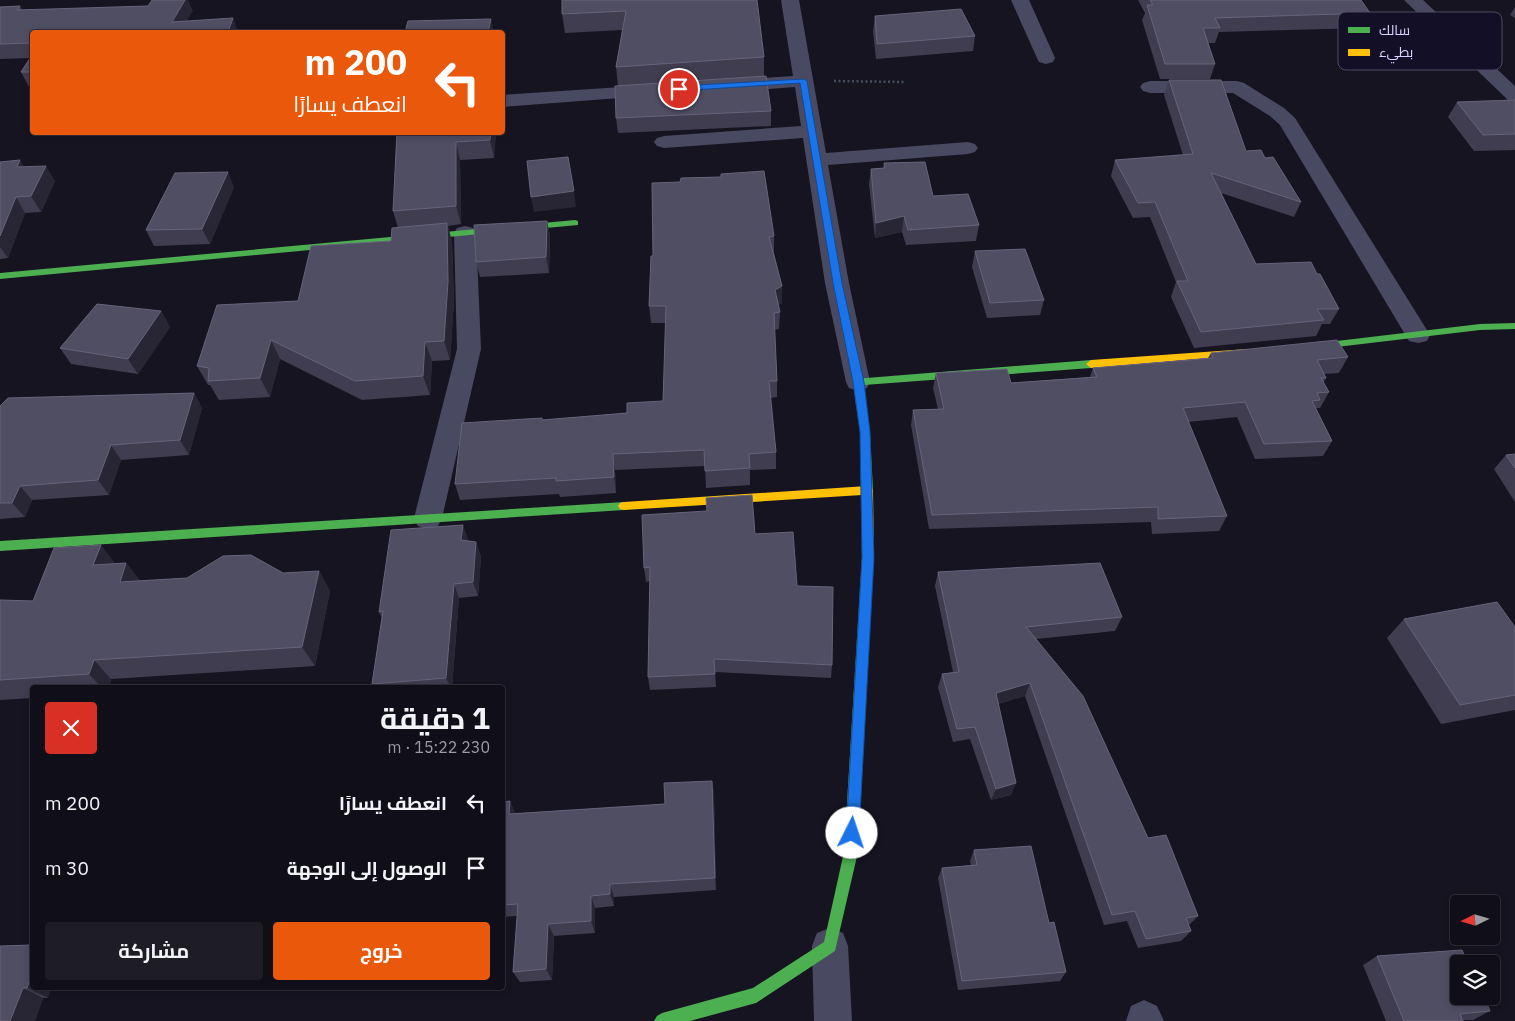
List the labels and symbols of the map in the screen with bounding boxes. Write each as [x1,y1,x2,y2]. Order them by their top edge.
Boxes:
legend [1338,12,1502,70]
text: سالك [1379,21,1410,39]
text: بطيء [1379,43,1413,64]
pin [658,68,700,110]
position arrow [825,806,877,858]
north arrow [1450,895,1500,945]

